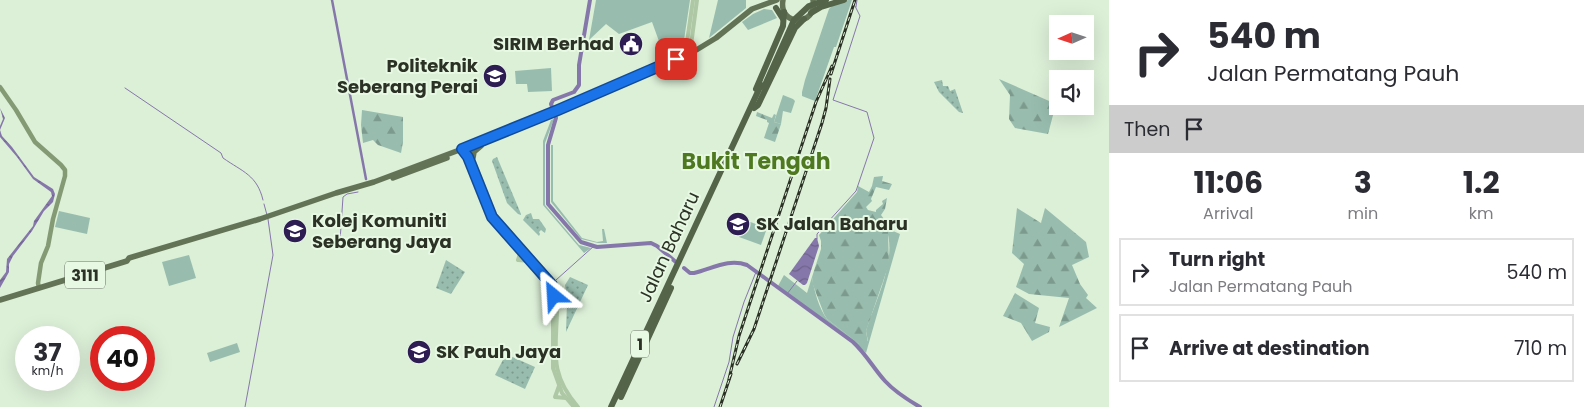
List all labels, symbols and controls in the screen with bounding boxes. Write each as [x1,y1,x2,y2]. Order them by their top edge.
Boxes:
text: 540 m [1207,11,1321,60]
north arrow [1049,15,1094,60]
map controls [1049,15,1094,115]
icon: right [1124,20,1189,85]
place label: SIRIM Berhad [493,31,614,56]
public building icon: SIRIM Berhad [618,31,644,57]
pin [655,38,697,80]
icon: arrive [662,45,690,73]
place label: Politeknik Seberang Perai [337,53,479,99]
text: Jalan Permatang Pauh [1207,58,1459,89]
school or university icon: Politeknik Seberang Perai [482,63,508,89]
button: sound [1049,70,1094,115]
icon: arrive [1180,115,1208,143]
text: Then [1124,116,1170,143]
district label: Bukit Tengah [681,146,831,177]
text: 11:06 [1193,161,1263,204]
text: 3 [1354,161,1372,204]
text: 1.2 [1463,161,1500,204]
street label: Jalan Baharu [632,187,705,306]
text: Arrival [1203,202,1253,225]
text: min [1348,202,1378,225]
text: km [1469,202,1493,225]
place label: Kolej Komuniti Seberang Jaya [312,208,452,254]
school or university icon: SK Jalan Baharu [725,211,751,237]
place label: SK Jalan Baharu [756,211,908,236]
school or university icon: Kolej Komuniti Seberang Jaya [282,218,308,244]
text: Turn right [1169,246,1265,273]
icon: right [1126,258,1154,286]
text: 540 m [1507,259,1567,286]
road number: 3111 [65,262,105,288]
position arrow [527,269,579,321]
text: Jalan Permatang Pauh [1169,275,1353,298]
speed limit sign: 40 [90,326,155,391]
road number: 1 [631,330,649,358]
icon: arrive [1126,334,1154,362]
text: 37 [33,335,62,370]
text: Arrive at destination [1169,335,1370,362]
text: 710 m [1514,335,1567,362]
school or university icon: SK Pauh Jaya [406,339,432,365]
place label: SK Pauh Jaya [436,339,561,364]
text: km/h [32,362,63,379]

